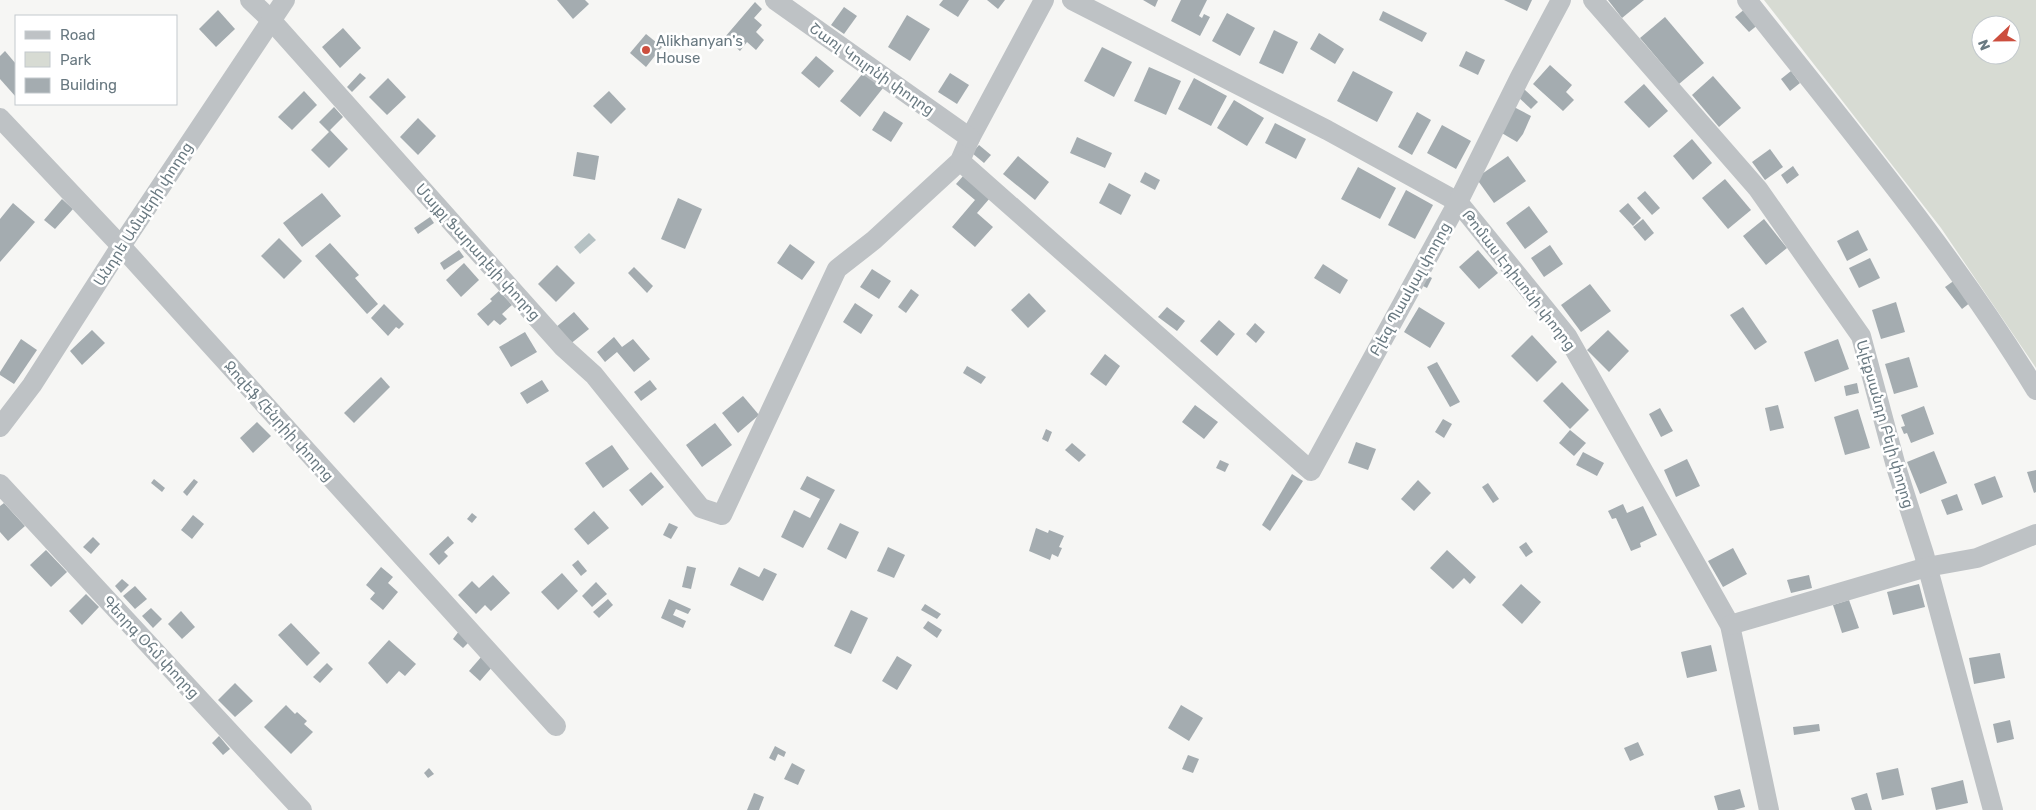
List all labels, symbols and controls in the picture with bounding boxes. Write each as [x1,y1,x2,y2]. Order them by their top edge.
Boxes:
legend [15,15,178,105]
north arrow [1971,15,2021,65]
street label: Շառլ Կուլոնի փողոց [806,19,938,119]
text: Road [60,26,96,44]
place label: Alikhanyan's House [656,32,743,67]
text: N [1975,37,1994,53]
marker: Alikhanyan's House [640,44,652,56]
text: Park [60,51,91,69]
text: Building [60,76,117,94]
street label: Անդրե Ամպերի փողոց [90,139,196,289]
street label: Մայքլ Ֆարադեյի փողոց [412,180,544,324]
street label: Թոմաս Էդիսոնի փողոց [1458,206,1580,354]
street label: Բլեզ Պասկալ փողոց [1366,219,1454,359]
street label: Ալեքսանդր Բելի փողոց [1852,338,1918,510]
street label: Ջոզեֆ Հենրիի փողոց [220,357,338,485]
street label: Գեորգ Օհմ փողոց [99,592,203,702]

